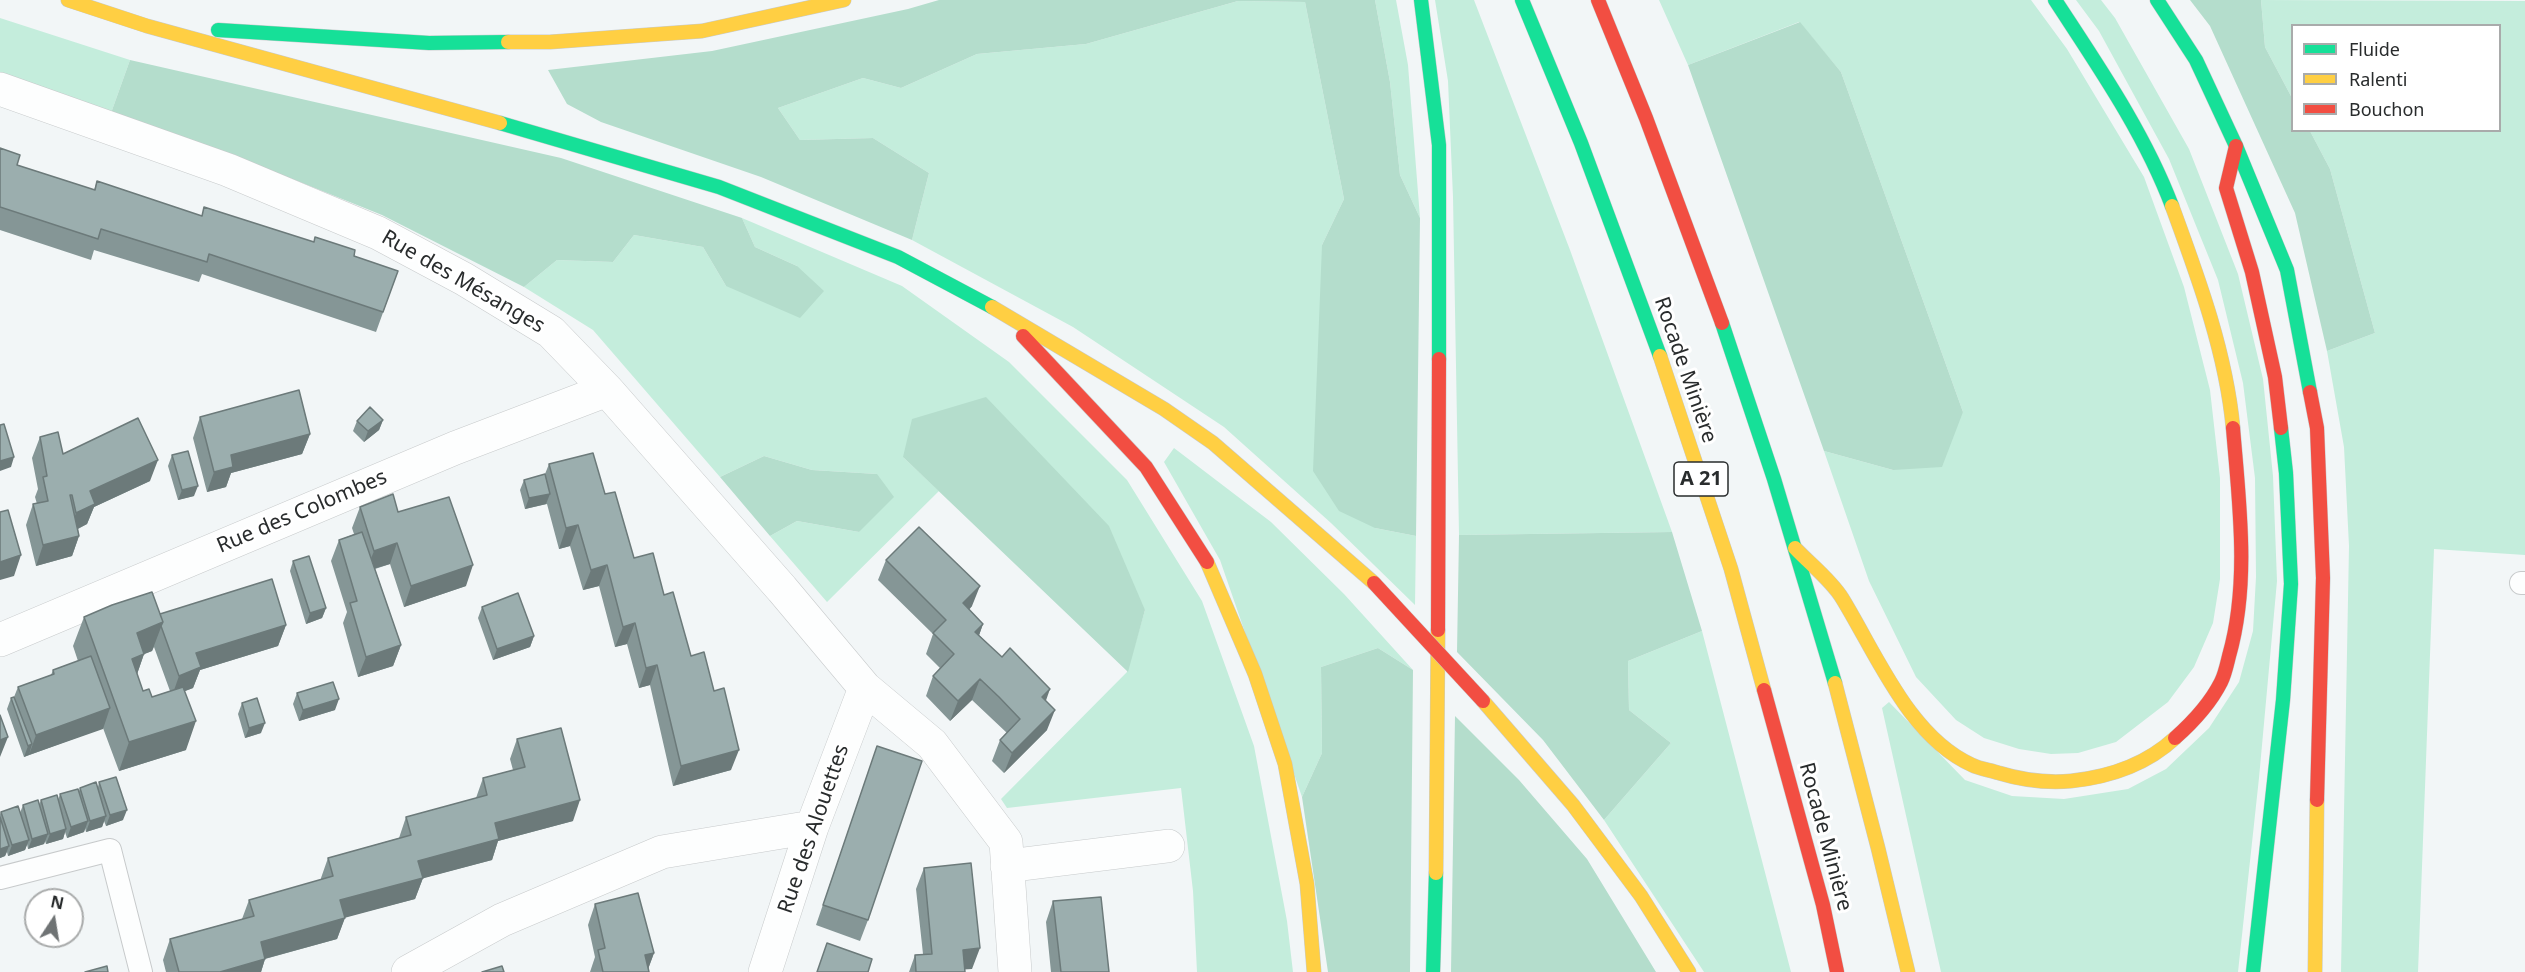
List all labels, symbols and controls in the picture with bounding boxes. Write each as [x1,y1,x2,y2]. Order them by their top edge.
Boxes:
legend [2291,24,2501,132]
text: Fluide [2349,37,2400,61]
text: Ralenti [2349,67,2407,91]
text: Bouchon [2349,97,2425,121]
street label: Rue des Mésanges [377,225,549,339]
street label: Rocade Minière [1648,294,1722,446]
road number: A 21 [1674,462,1728,496]
street label: Rue des Colombes [213,465,391,559]
street label: Rue des Alouettes [773,741,855,917]
street label: Rocade Minière [1793,760,1857,914]
north arrow [24,888,84,948]
text: N [49,890,66,914]

